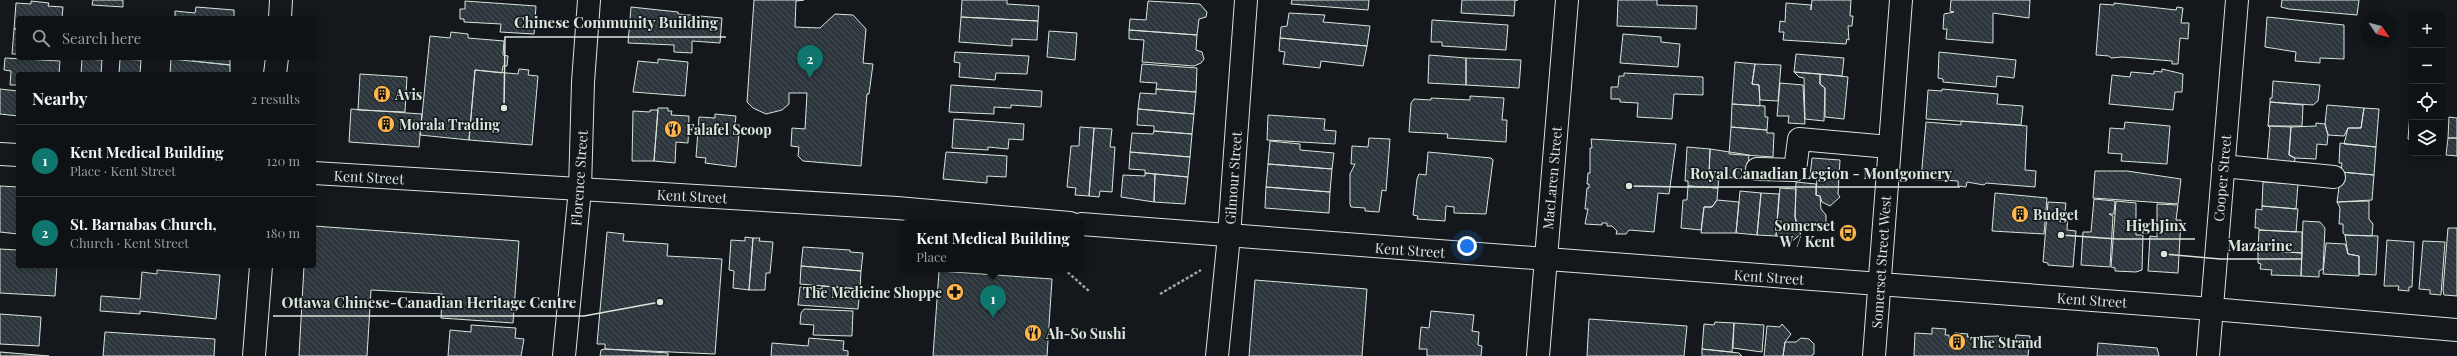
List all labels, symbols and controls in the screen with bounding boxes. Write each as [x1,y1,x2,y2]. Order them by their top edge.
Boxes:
callout: Chinese Community Building [505,10,726,37]
text: Chinese Community Building [514,12,719,32]
north arrow [2361,12,2397,48]
map controls [2409,12,2445,156]
button: + [2409,12,2445,48]
search box [16,16,316,60]
icon: search [30,27,52,49]
text: Search here [62,28,141,48]
pin: 2 [797,45,823,78]
button: − [2409,48,2445,84]
building icon: Avis [372,84,392,104]
button: locate [2409,84,2445,120]
place label: Avis [394,85,422,104]
text: Nearby [32,87,87,109]
text: 2 results [251,90,300,107]
building icon: Morala Trading [376,114,396,134]
place label: Morala Trading [399,115,500,134]
restaurant icon: Falafel Scoop [663,119,683,139]
place label: Falafel Scoop [686,120,772,139]
button: layers [2409,120,2445,156]
street label: MacLaren Street [1538,125,1566,230]
street label: Florence Street [566,129,592,226]
street label: Gilmour Street [1220,130,1246,225]
street label: Cooper Street [2209,133,2235,222]
text: Kent Medical Building [70,142,224,162]
text: 1 [43,152,47,169]
text: 120 m [266,152,300,169]
callout: Royal Canadian Legion - Montgomery [1682,160,1960,187]
text: Place · Kent Street [70,162,176,179]
text: Royal Canadian Legion - Montgomery [1690,163,1952,183]
street label: Kent Street [333,166,406,188]
street label: Kent Street [656,185,729,207]
street label: Somerset Street West [1867,194,1895,329]
building icon: Budget [2010,204,2030,224]
place label: Budget [2033,205,2079,224]
callout: HighJinx [2117,212,2195,239]
text: St. Barnabas Church, [70,214,217,234]
text: HighJinx [2125,215,2188,235]
place label: Somerset W / Kent [1774,216,1835,251]
popup [902,220,1084,272]
bus stop icon: Somerset W / Kent [1838,223,1858,243]
text: 2 [42,224,48,241]
text: 180 m [266,224,300,241]
text: Kent Medical Building [916,228,1070,248]
callout: Mazarine [2220,232,2301,259]
text: Church · Kent Street [70,234,189,251]
text: Mazarine [2228,235,2293,255]
your location [1457,236,1477,256]
street label: Kent Street [1374,238,1447,262]
text: Place [916,248,947,265]
street label: Kent Street [1733,265,1806,289]
pharmacy icon: The Medicine Shoppe [945,282,965,302]
place label: The Medicine Shoppe [803,283,942,302]
pin: 1 [980,285,1006,318]
street label: Kent Street [2056,288,2129,312]
callout: Ottawa Chinese-Canadian Heritage Centre [273,289,584,316]
text: Ottawa Chinese-Canadian Heritage Centre [282,292,577,312]
restaurant icon: Ah-So Sushi [1023,323,1043,343]
place label: Ah-So Sushi [1045,324,1127,343]
building icon: The Strand [1947,332,1967,352]
place label: The Strand [1970,333,2043,352]

